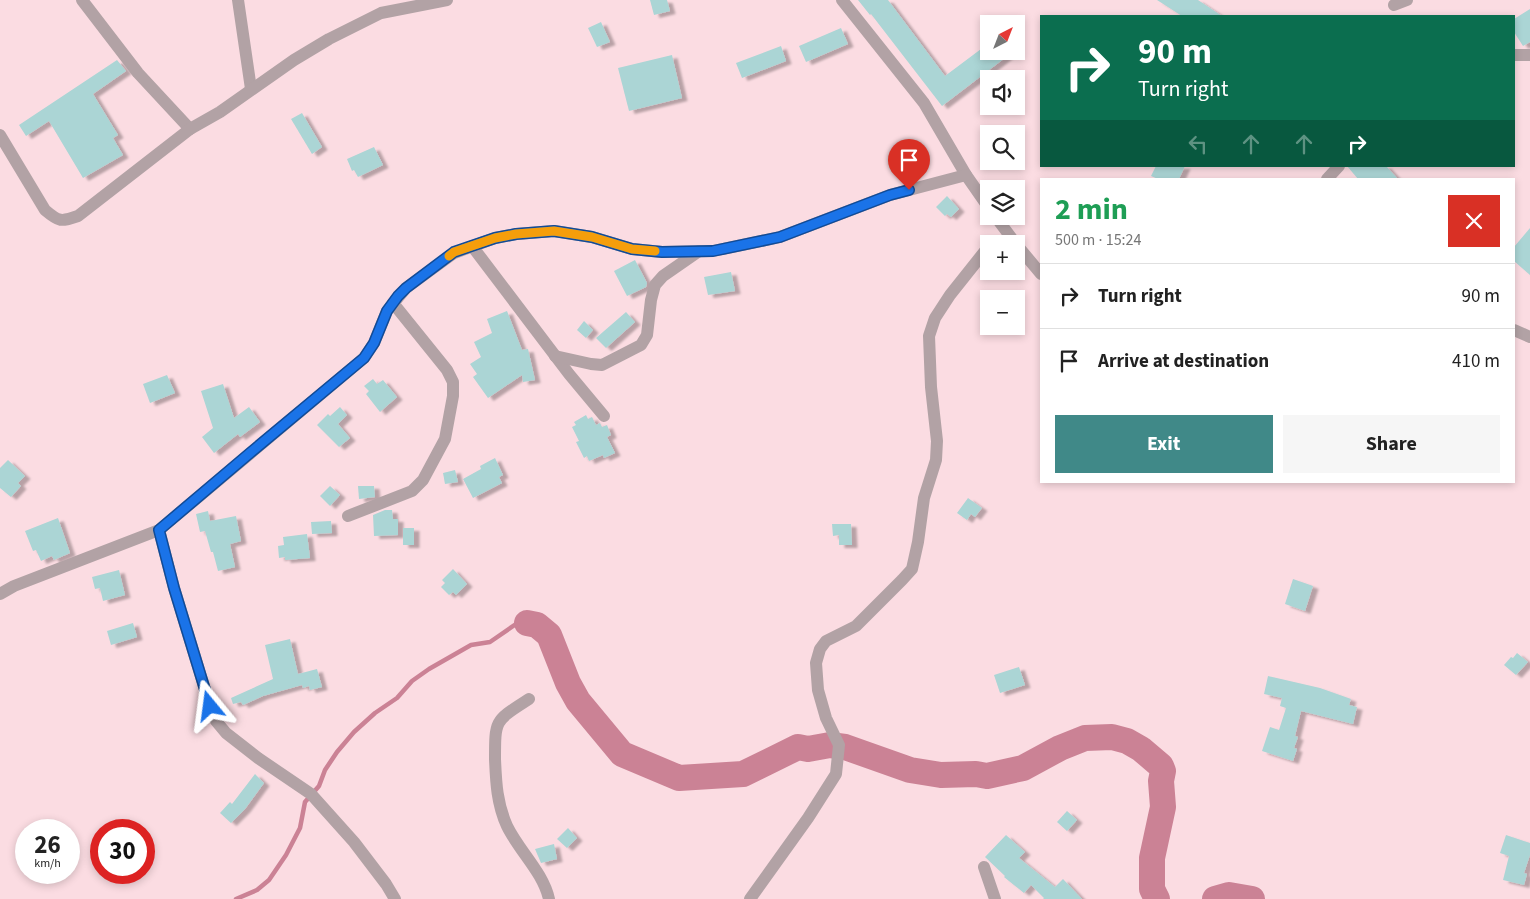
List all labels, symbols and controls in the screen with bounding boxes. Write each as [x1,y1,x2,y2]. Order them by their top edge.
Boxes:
north arrow [980,15,1025,60]
map controls [980,15,1025,335]
text: 90 m [1138,27,1212,77]
icon: right [1055,35,1120,100]
button: sound [980,70,1025,115]
text: Turn right [1138,73,1228,105]
button: search [980,125,1025,170]
icon: left [1184,130,1212,158]
icon: ahead [1237,130,1265,158]
icon: ahead [1290,130,1318,158]
icon: right [1343,130,1371,158]
pin [888,139,930,190]
icon: arrive [895,146,923,174]
button: layers [980,180,1025,225]
text: 2 min [1055,188,1128,231]
button: close [1448,195,1500,247]
text: 500 m · 15:24 [1055,229,1142,251]
button: + [980,235,1025,280]
icon: right [1055,282,1083,310]
text: Turn right [1098,283,1182,310]
text: 90 m [1462,283,1500,310]
button: − [980,290,1025,335]
icon: arrive [1055,347,1083,375]
text: Arrive at destination [1098,348,1269,375]
text: 410 m [1452,348,1500,375]
button: Exit [1055,415,1273,473]
button: Share [1283,415,1500,473]
position arrow [183,679,235,731]
speed limit sign: 30 [90,819,155,884]
text: 26 [34,827,61,863]
text: km/h [34,855,61,872]

